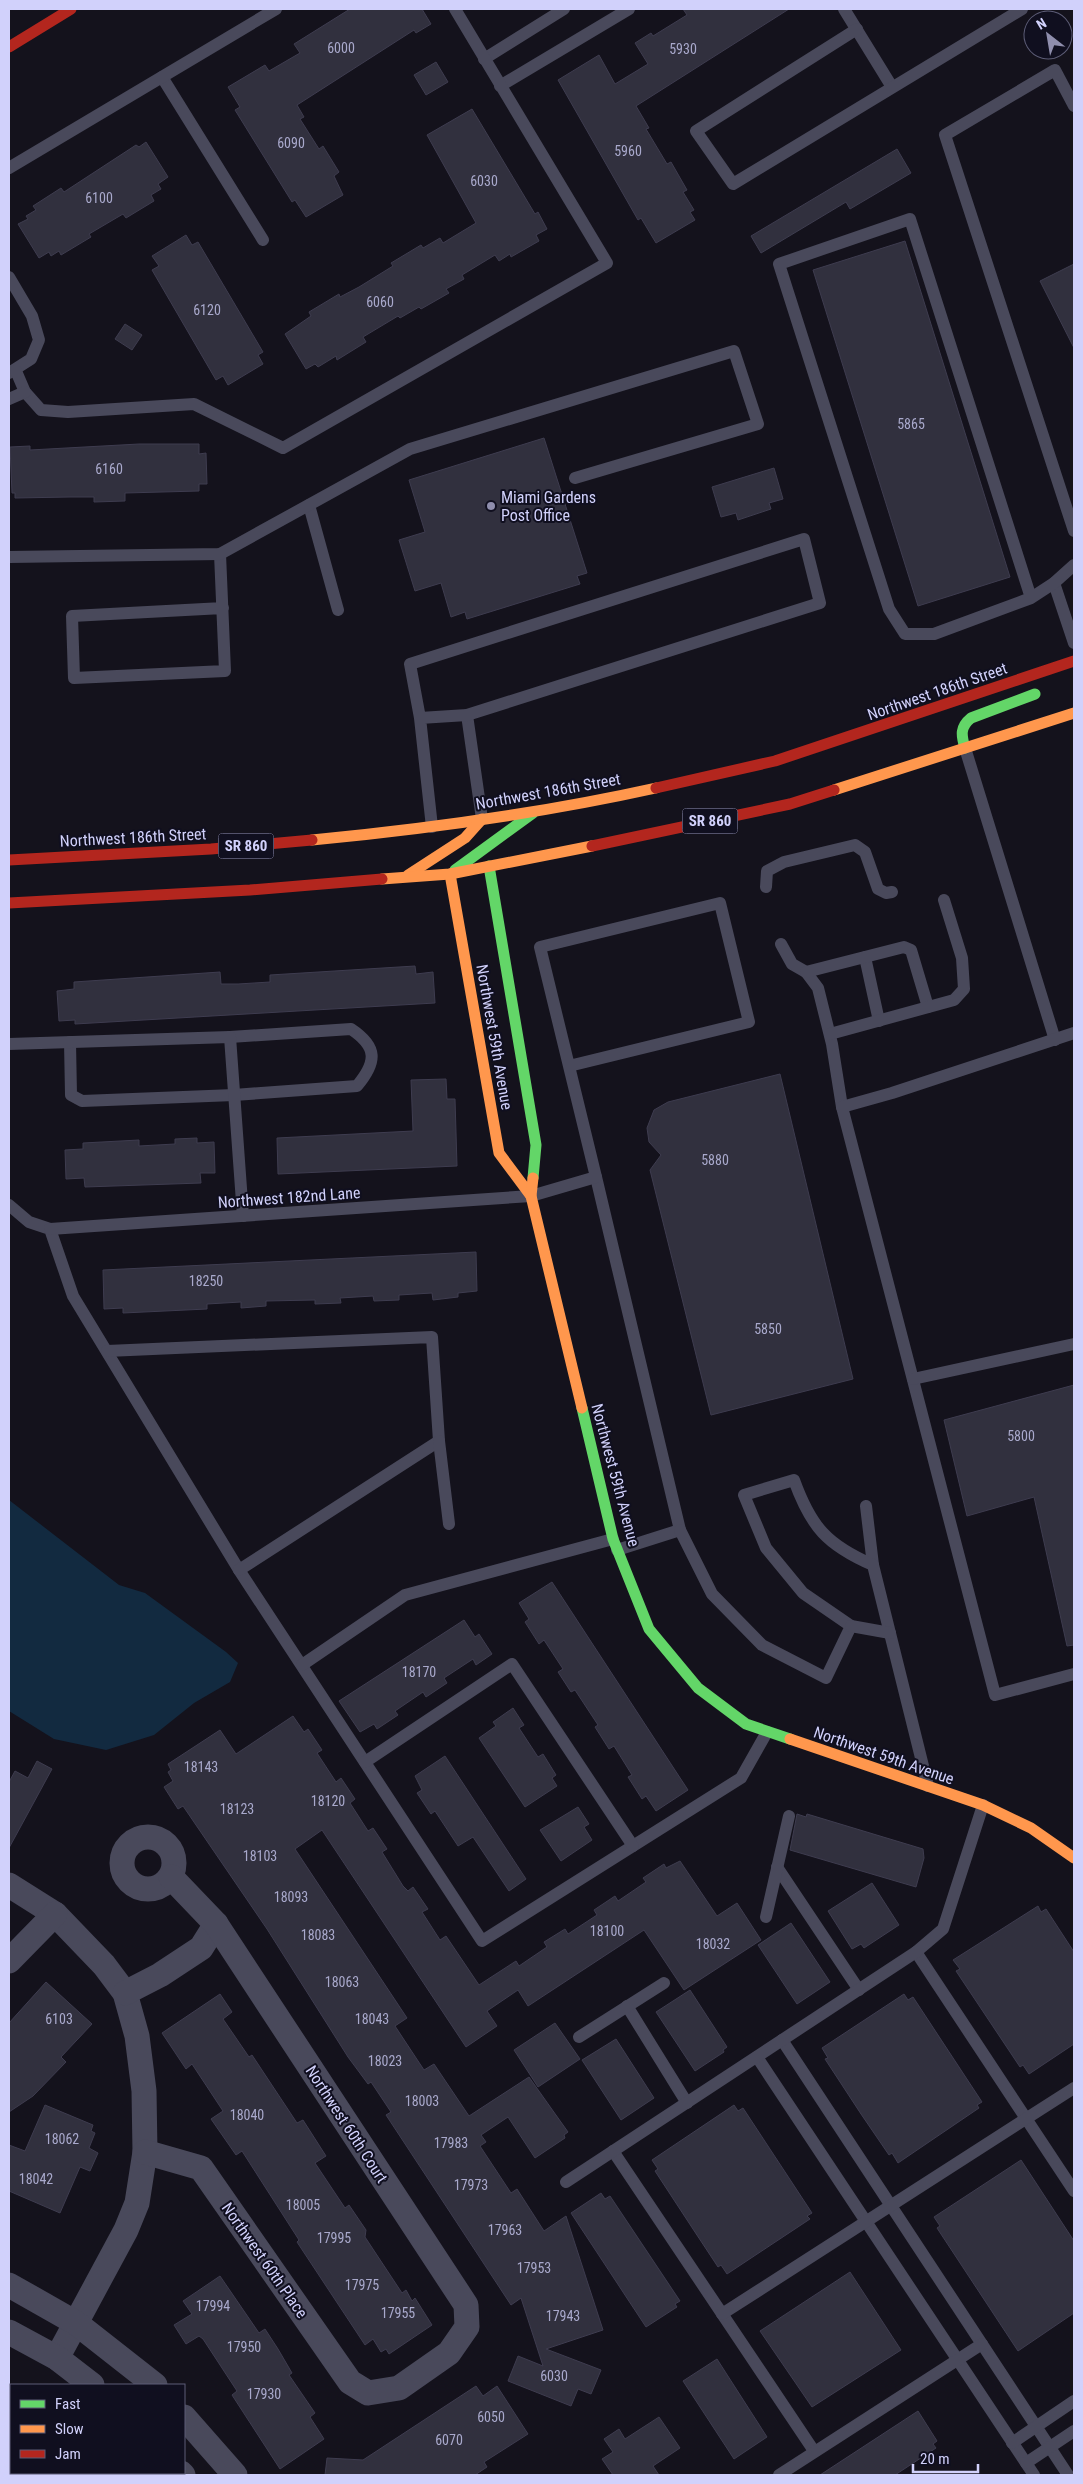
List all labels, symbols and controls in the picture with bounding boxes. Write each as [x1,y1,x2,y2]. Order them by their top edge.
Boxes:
north arrow [1023,10,1073,60]
text: N [1034,15,1049,33]
house number: 6000 [327,40,355,56]
house number: 5930 [669,41,697,57]
house number: 6090 [277,135,305,151]
house number: 5960 [614,143,642,159]
house number: 6030 [470,173,498,189]
house number: 6100 [85,190,113,206]
house number: 6060 [366,294,394,310]
house number: 6120 [193,302,221,318]
house number: 5865 [897,416,925,432]
house number: 6160 [95,461,123,477]
place label: Miami Gardens Post Office [501,488,596,525]
marker: Miami Gardens Post Office [485,500,497,512]
street label: Northwest 186th Street [865,659,1010,724]
street label: Northwest 186th Street [474,769,622,814]
road number: SR 860 [682,808,738,834]
street label: Northwest 186th Street [59,824,207,851]
road number: SR 860 [218,834,274,858]
street label: Northwest 59th Avenue [472,963,517,1111]
house number: 5880 [701,1152,729,1168]
street label: Northwest 182nd Lane [217,1183,361,1212]
house number: 18250 [189,1273,223,1289]
house number: 5850 [754,1321,782,1337]
street label: Northwest 59th Avenue [587,1402,644,1549]
house number: 5800 [1007,1428,1035,1444]
house number: 18170 [402,1664,436,1680]
street label: Northwest 59th Avenue [811,1723,957,1788]
house number: 18143 [184,1759,218,1775]
house number: 18120 [311,1793,345,1809]
house number: 18123 [220,1801,254,1817]
house number: 18103 [243,1848,277,1864]
house number: 18093 [274,1889,308,1905]
house number: 18100 [590,1923,624,1939]
house number: 18083 [301,1927,335,1943]
house number: 18032 [696,1936,730,1952]
house number: 18063 [325,1974,359,1990]
house number: 6103 [45,2011,73,2027]
house number: 18043 [355,2011,389,2027]
house number: 18023 [368,2053,402,2069]
street label: Northwest 60th Court [302,2062,392,2187]
house number: 18003 [405,2093,439,2109]
house number: 18040 [230,2107,264,2123]
house number: 18062 [45,2131,79,2147]
house number: 17983 [434,2135,468,2151]
house number: 18042 [19,2171,53,2187]
house number: 17973 [454,2177,488,2193]
house number: 18005 [286,2197,320,2213]
street label: Northwest 60th Place [218,2199,311,2322]
house number: 17963 [488,2222,522,2238]
house number: 17995 [317,2230,351,2246]
house number: 17953 [517,2260,551,2276]
house number: 17975 [345,2277,379,2293]
house number: 17994 [196,2298,230,2314]
house number: 17955 [381,2305,415,2321]
house number: 17943 [546,2308,580,2324]
house number: 17950 [227,2339,261,2355]
house number: 6030 [540,2368,568,2384]
legend [10,2384,185,2474]
house number: 17930 [247,2386,281,2402]
text: Fast [55,2395,80,2413]
house number: 6050 [477,2409,505,2425]
text: Slow [55,2420,84,2438]
house number: 6070 [435,2432,463,2448]
scale bar [913,2442,978,2474]
text: Jam [55,2445,81,2463]
text: 20 m [920,2450,950,2468]

